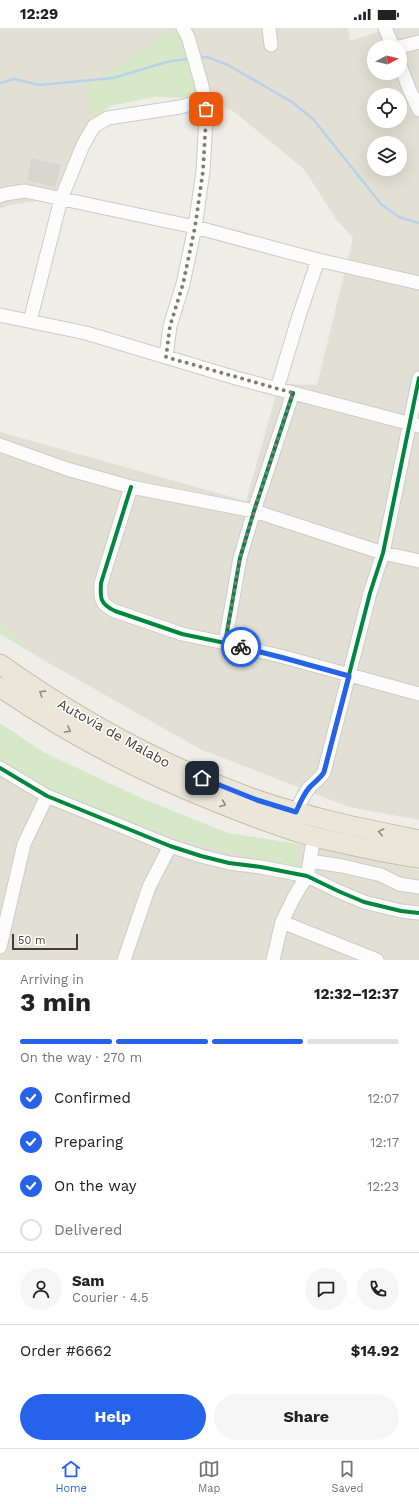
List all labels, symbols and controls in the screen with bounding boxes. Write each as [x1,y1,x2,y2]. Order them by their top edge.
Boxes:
text: 12:29 [20,5,58,23]
north arrow [367,40,407,80]
map controls [367,40,407,176]
button: locate [367,88,407,128]
pin [189,92,223,126]
icon: bag [195,98,217,120]
button: layers [367,136,407,176]
courier [221,627,261,667]
icon: bike [230,636,252,658]
one-way arrow [40,691,47,698]
street label: Autovía de Malabo [55,695,173,771]
one-way arrow [64,726,71,733]
pin [185,761,219,795]
icon: home [191,767,213,789]
one-way arrow [220,800,227,808]
one-way arrow [378,828,384,837]
scale bar [12,932,78,951]
text: 50 m [18,934,45,947]
text: Arriving in [20,972,84,987]
text: 12:32–12:37 [314,985,399,1003]
text: 3 min [20,987,91,1017]
text: On the way · 270 m [20,1050,142,1065]
icon: check [20,1087,42,1109]
text: Confirmed [54,1089,131,1107]
text: 12:07 [367,1091,399,1106]
icon: check [20,1131,42,1153]
text: Preparing [54,1133,123,1151]
text: 12:17 [370,1135,399,1150]
icon: check [20,1175,42,1197]
text: On the way [54,1177,136,1195]
text: 12:23 [367,1179,399,1194]
text: Delivered [54,1221,122,1239]
button: person [20,1268,62,1310]
button: chat [305,1268,347,1310]
button: phone [357,1268,399,1310]
text: Sam [72,1272,104,1290]
text: Courier · 4.5 [72,1290,149,1305]
text: Order #6662 [20,1342,112,1360]
text: $14.92 [351,1342,399,1360]
button: Help [20,1394,206,1440]
button: Share [214,1394,399,1440]
tab: Home [56,1458,87,1495]
tab: Map [198,1458,220,1495]
tab: Saved [331,1458,363,1495]

